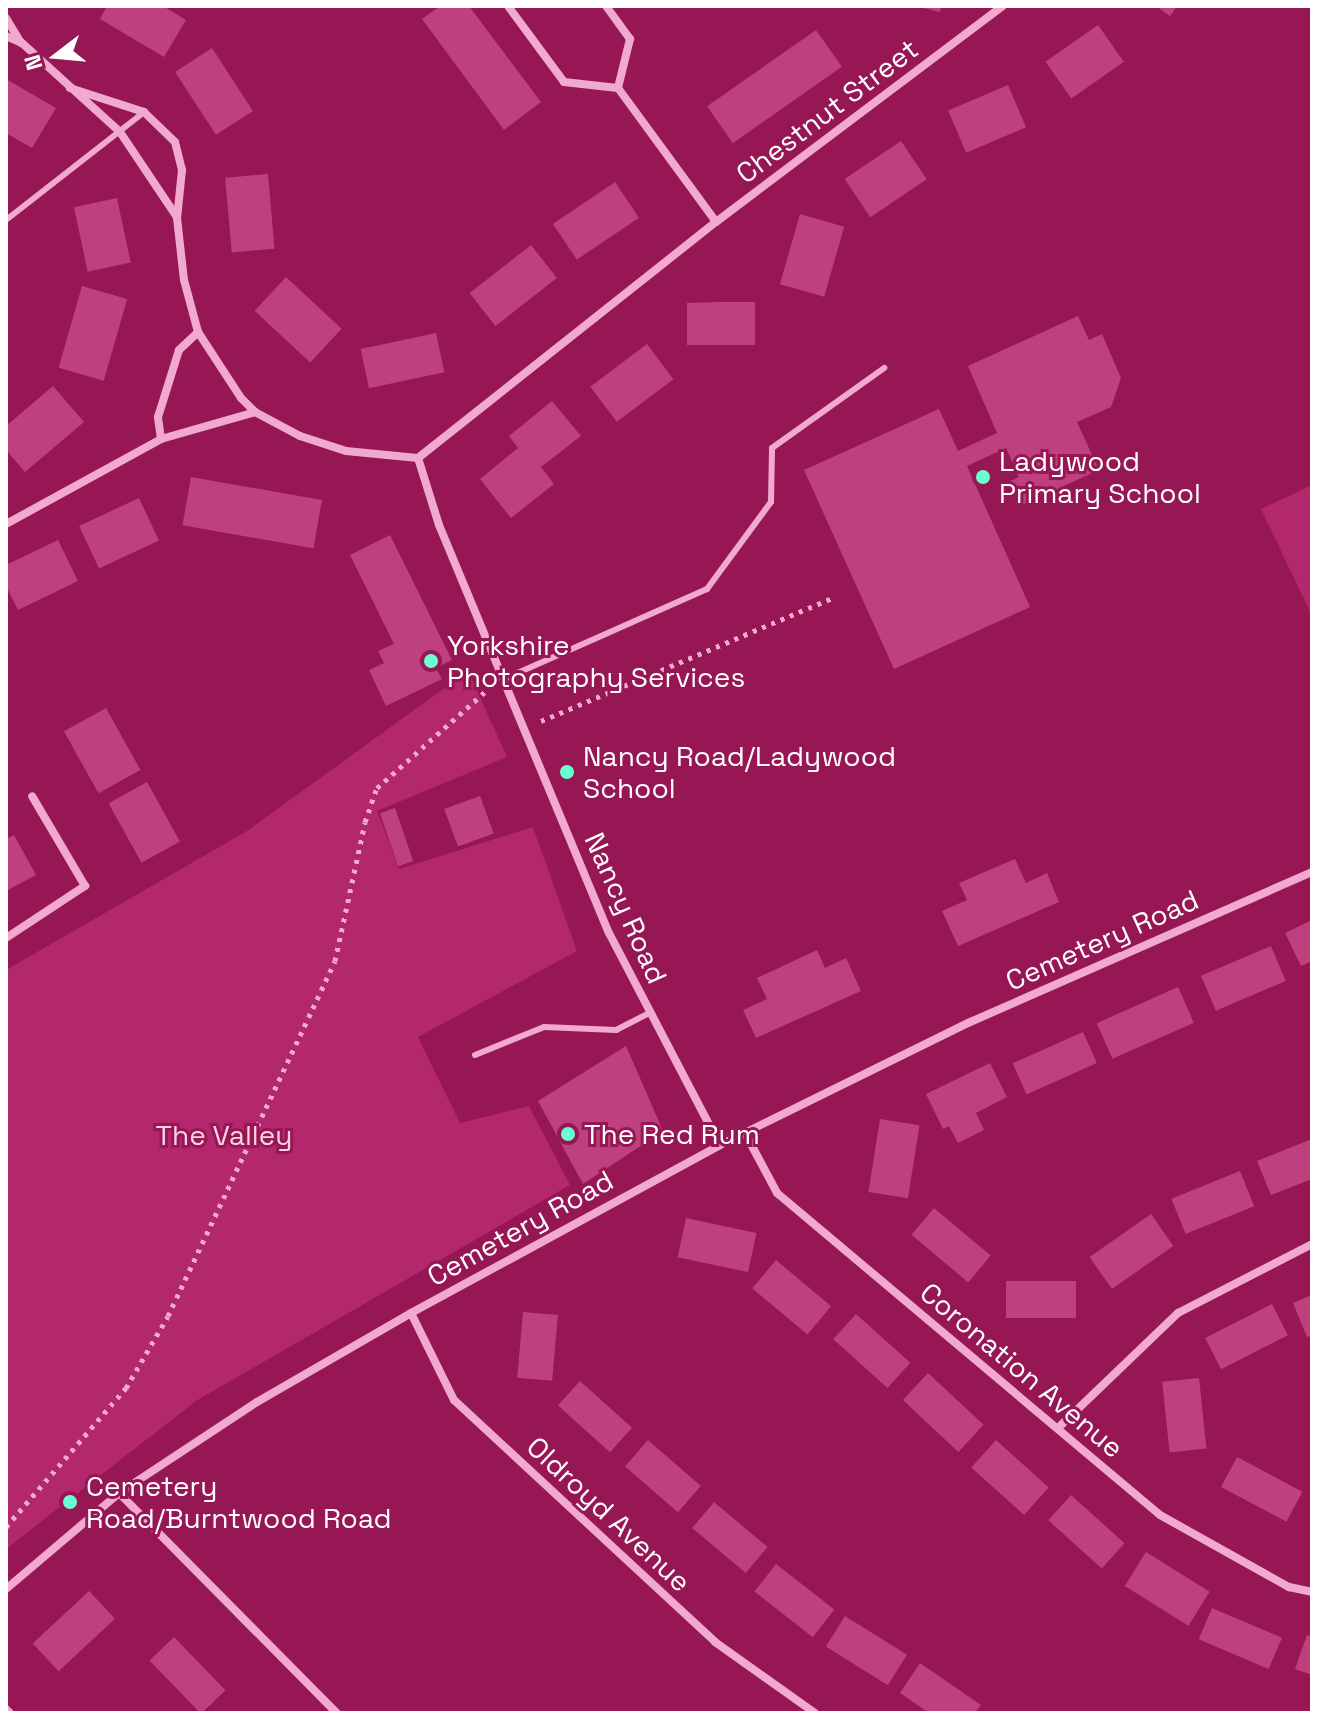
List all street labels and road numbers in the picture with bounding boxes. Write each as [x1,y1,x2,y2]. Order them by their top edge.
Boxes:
street label: Chestnut Street [730,32,924,190]
street label: Nancy Road [578,827,674,989]
street label: Cemetery Road [1001,883,1203,997]
street label: Cemetery Road [421,1163,619,1293]
street label: Coronation Avenue [913,1275,1131,1465]
street label: Oldroyd Avenue [520,1429,698,1599]

